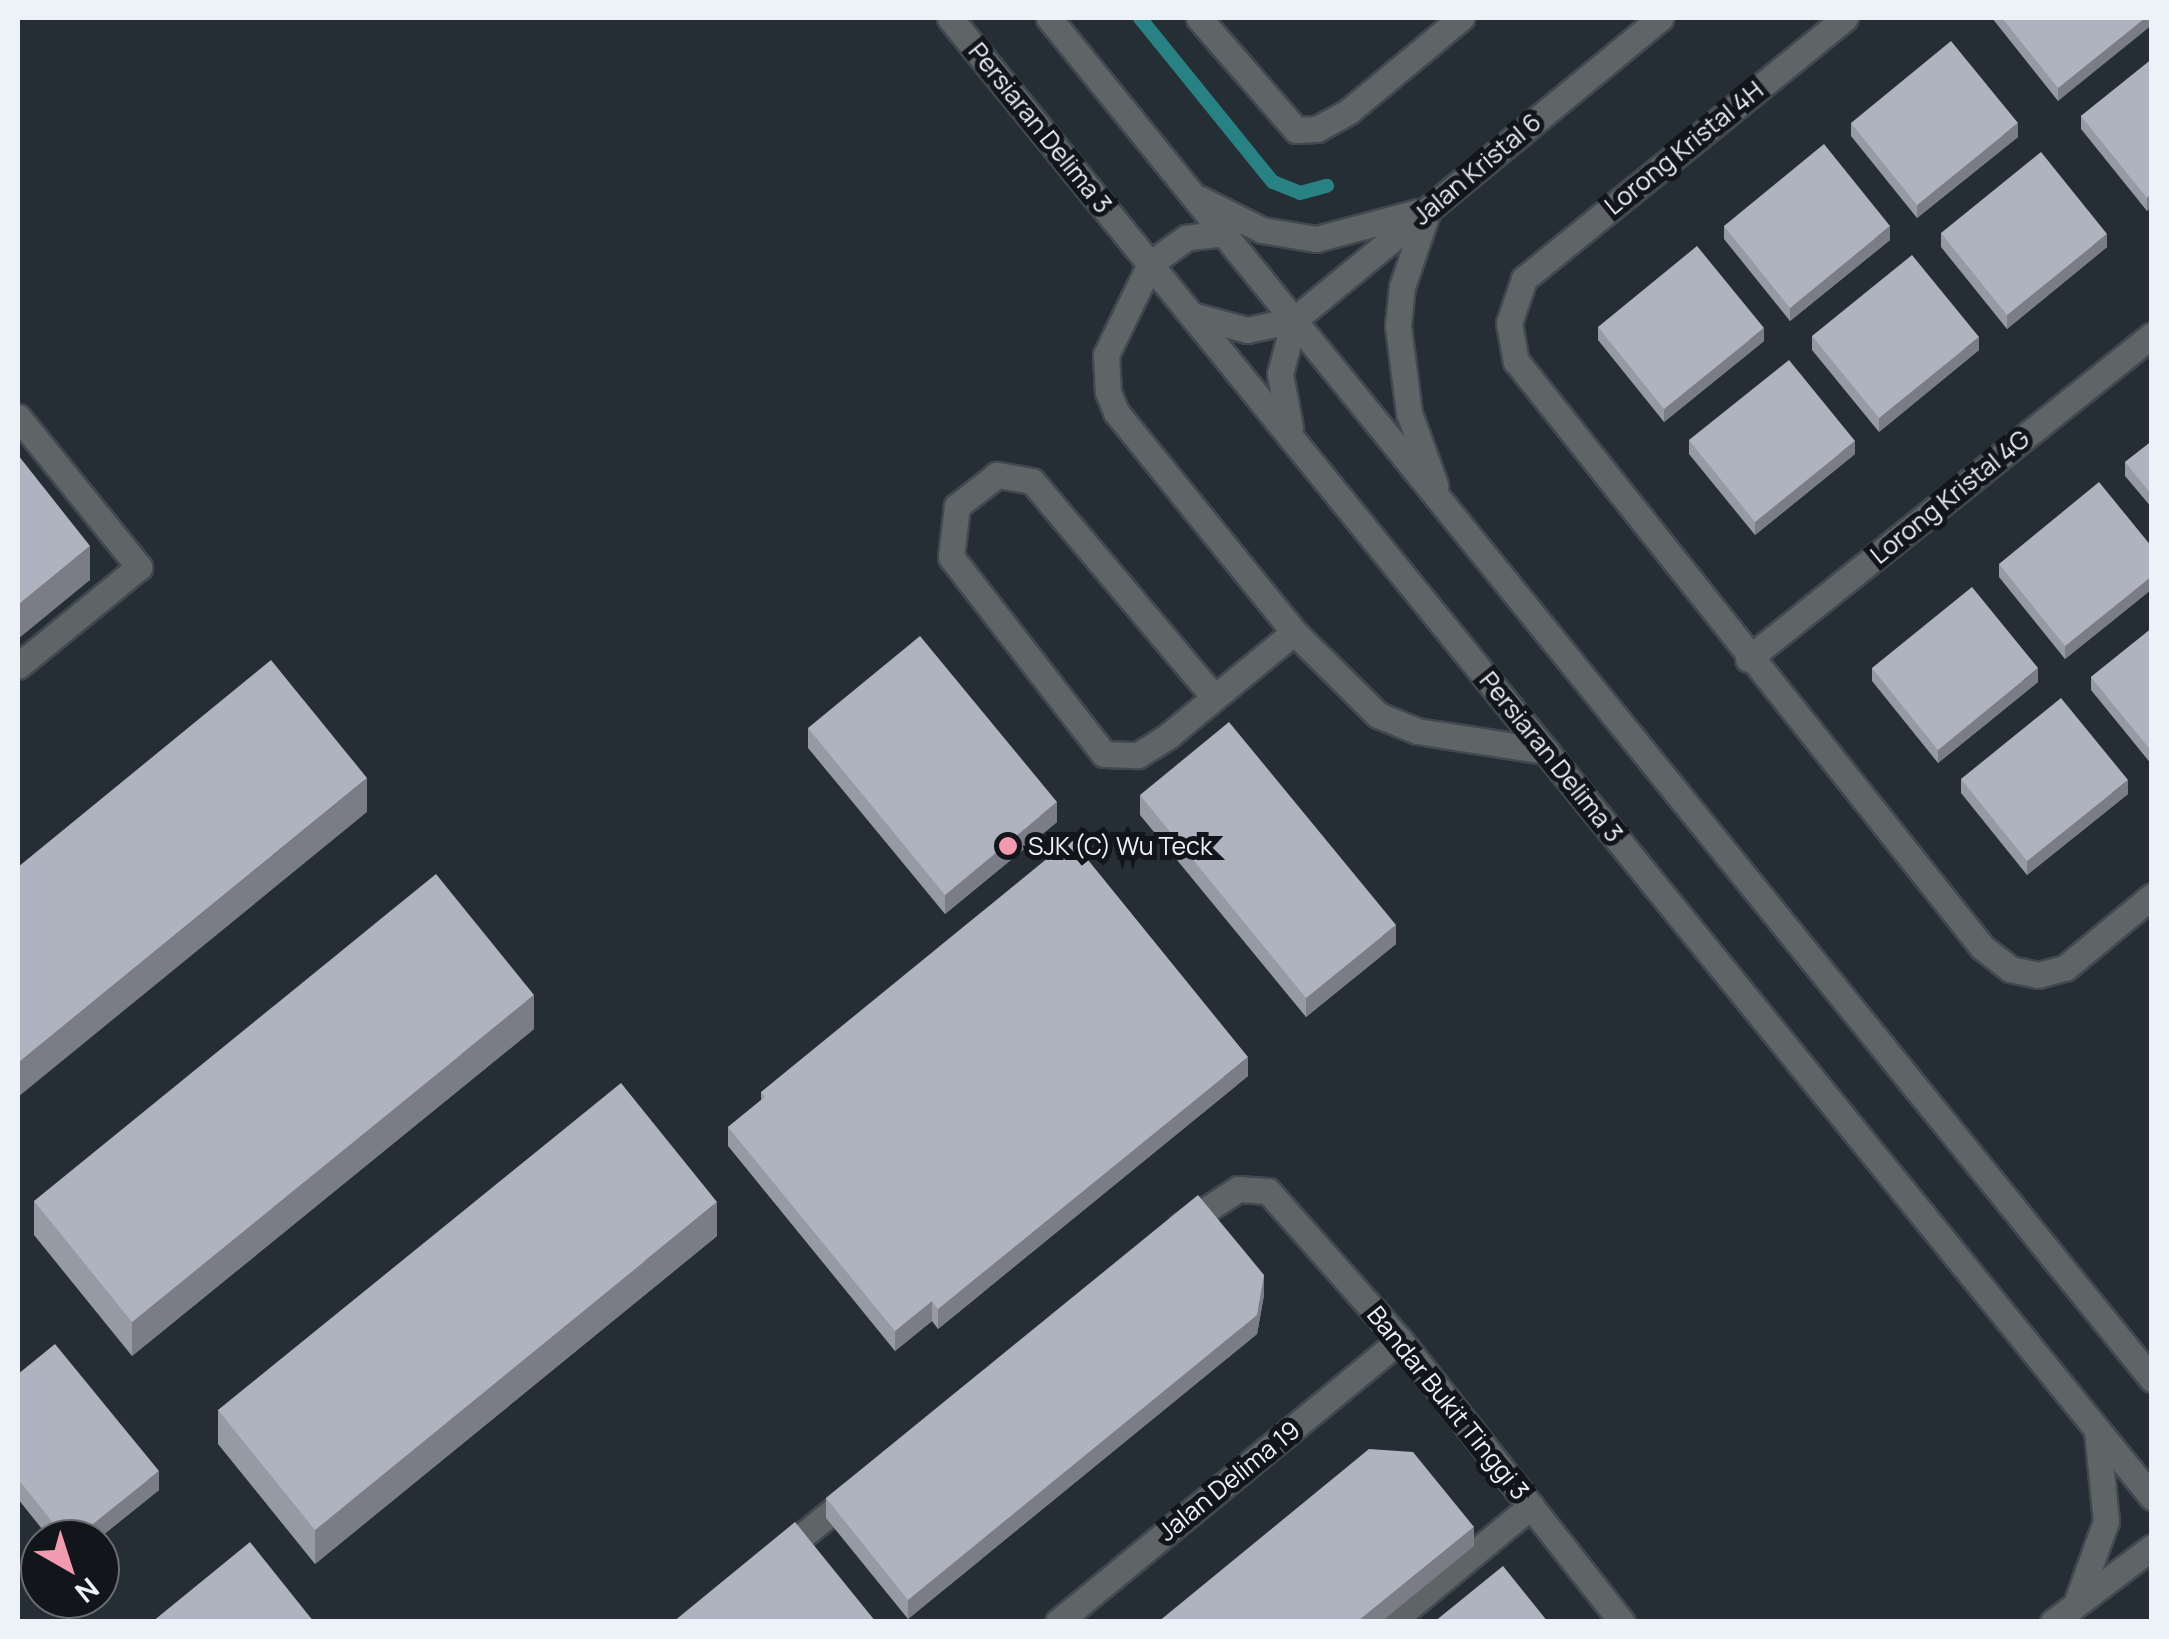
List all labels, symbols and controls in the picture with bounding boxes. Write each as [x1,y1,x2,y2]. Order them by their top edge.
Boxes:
street label: Persiaran Delima 3 [962,37,1118,219]
street label: Lorong Kristal 4H [1599,75,1769,221]
street label: Jalan Kristal 6 [1407,107,1547,231]
street label: Lorong Kristal 4G [1865,424,2035,570]
street label: Persiaran Delima 3 [1473,666,1629,848]
place label: SJK (C) Wu Teck [1028,831,1213,861]
marker: SJK (C) Wu Teck [997,835,1019,857]
street label: Bandar Bukit Tinggi 3 [1361,1300,1535,1506]
street label: Jalan Delima 19 [1152,1415,1306,1547]
north arrow [20,1519,120,1619]
text: N [68,1570,107,1612]

